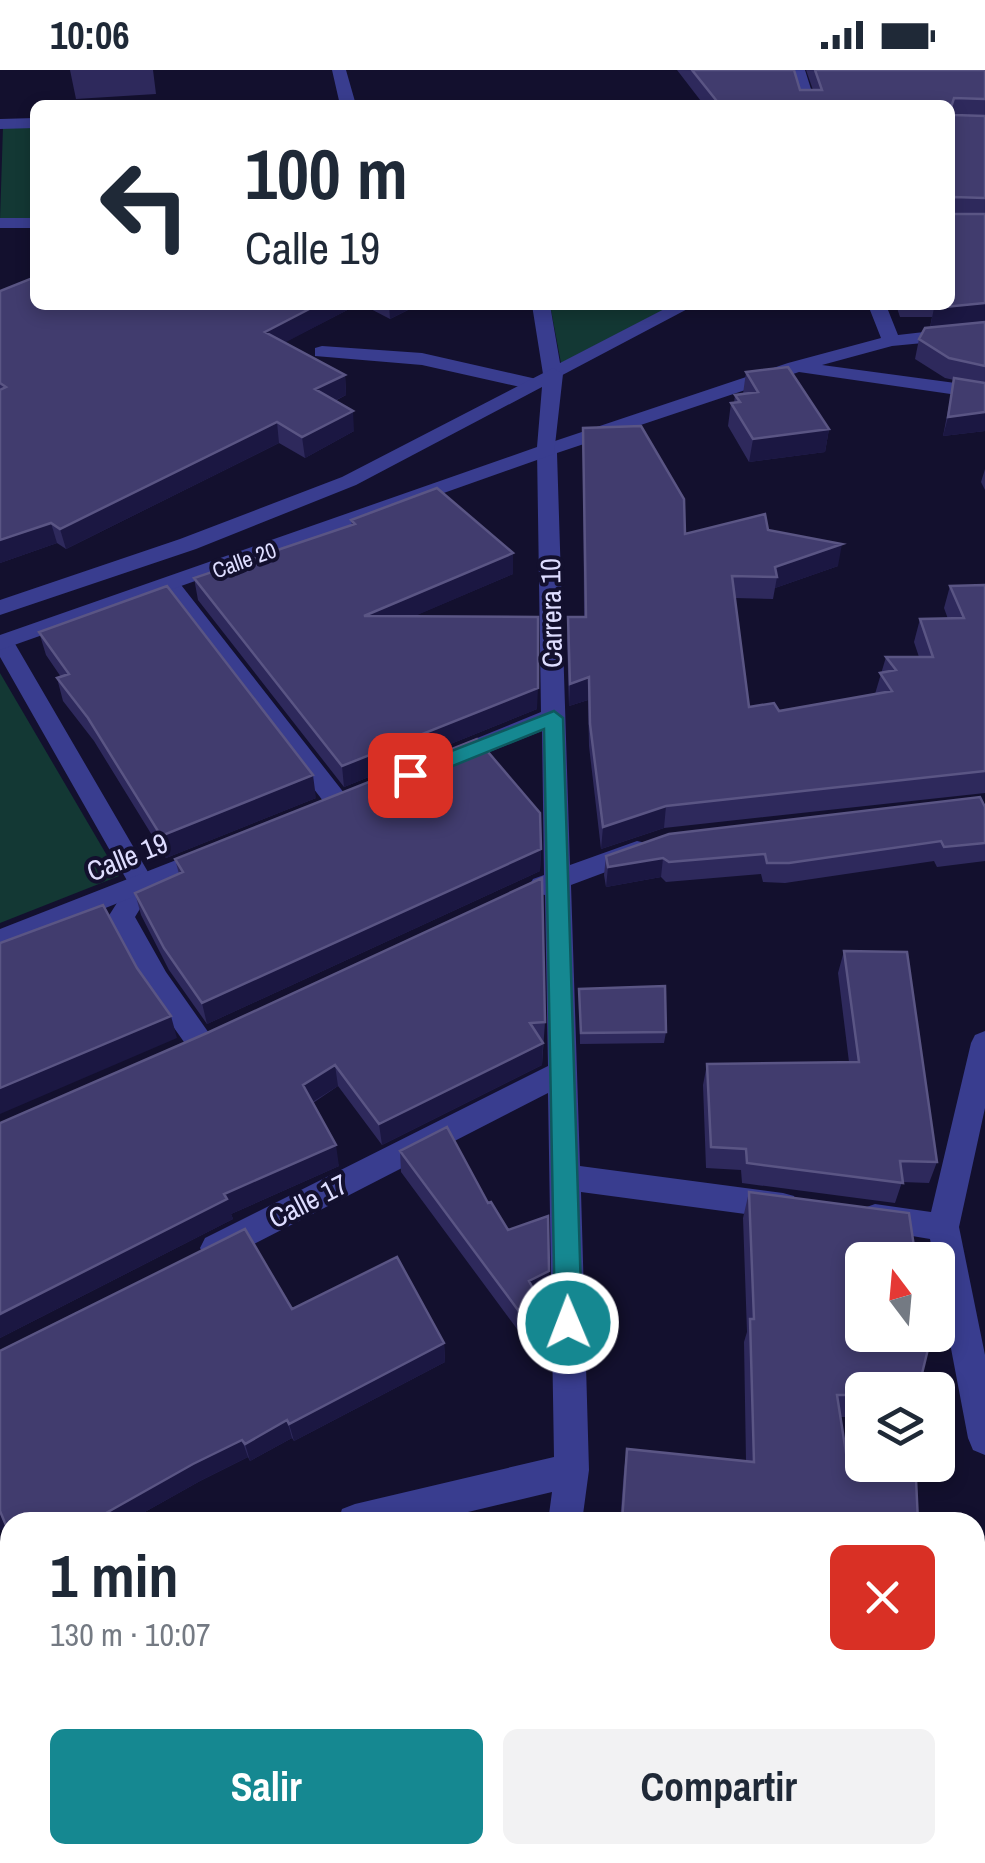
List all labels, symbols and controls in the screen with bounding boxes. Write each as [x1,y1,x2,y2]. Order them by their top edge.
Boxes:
text: 10:06 [50,10,130,61]
text: 100 m [245,127,408,221]
icon: left [80,140,210,270]
text: Calle 19 [245,217,380,278]
street label: Calle 20 [208,535,280,585]
street label: Carrera 10 [531,558,571,668]
pin [368,733,453,818]
icon: arrive [383,748,438,803]
street label: Calle 19 [81,824,173,890]
street label: Calle 17 [262,1165,354,1237]
north arrow [845,1242,955,1352]
map controls [845,1242,955,1482]
position arrow [516,1271,620,1375]
button: layers [845,1372,955,1482]
text: 1 min [50,1535,179,1616]
button: close [830,1545,935,1650]
text: 130 m · 10:07 [50,1613,210,1656]
button: Salir [50,1729,483,1844]
button: Compartir [503,1729,935,1844]

